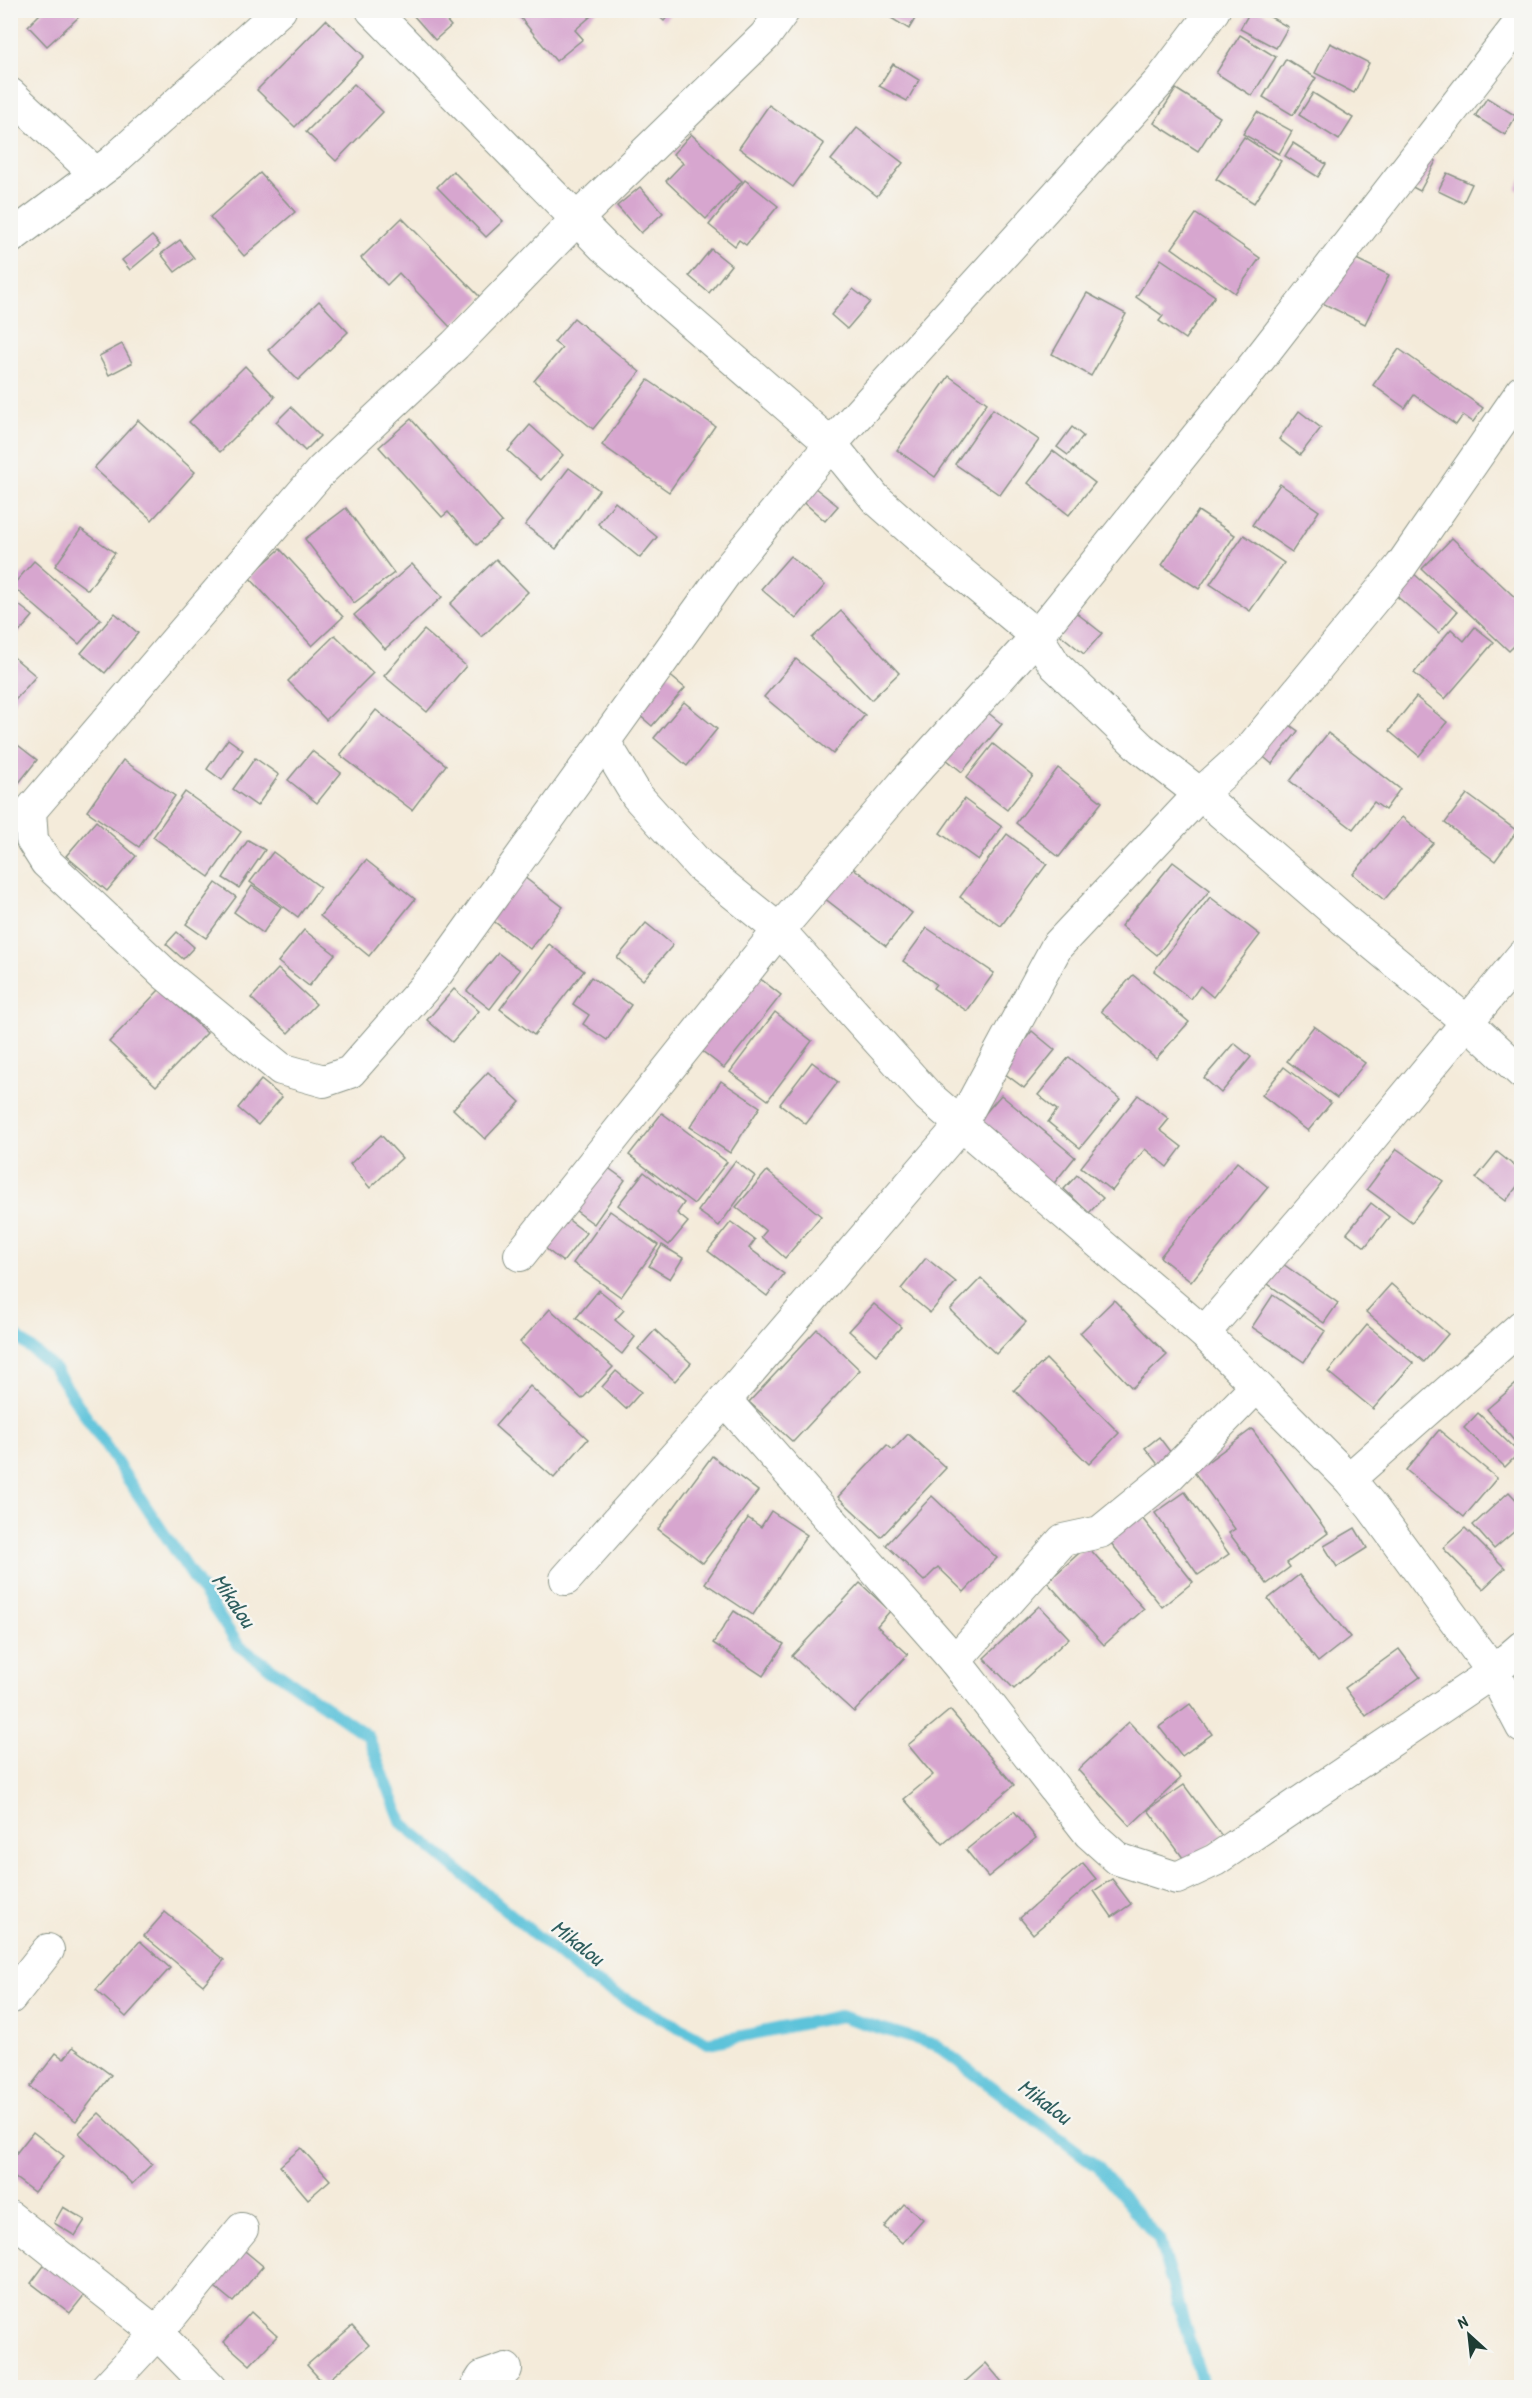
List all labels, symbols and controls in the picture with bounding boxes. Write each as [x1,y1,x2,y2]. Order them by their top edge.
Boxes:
water label: Mikalou [205,1567,264,1635]
water label: Mikalou [545,1912,612,1973]
water label: Mikalou [1012,2071,1079,2132]
north arrow [1439,2305,1499,2365]
text: N [1453,2310,1471,2333]

